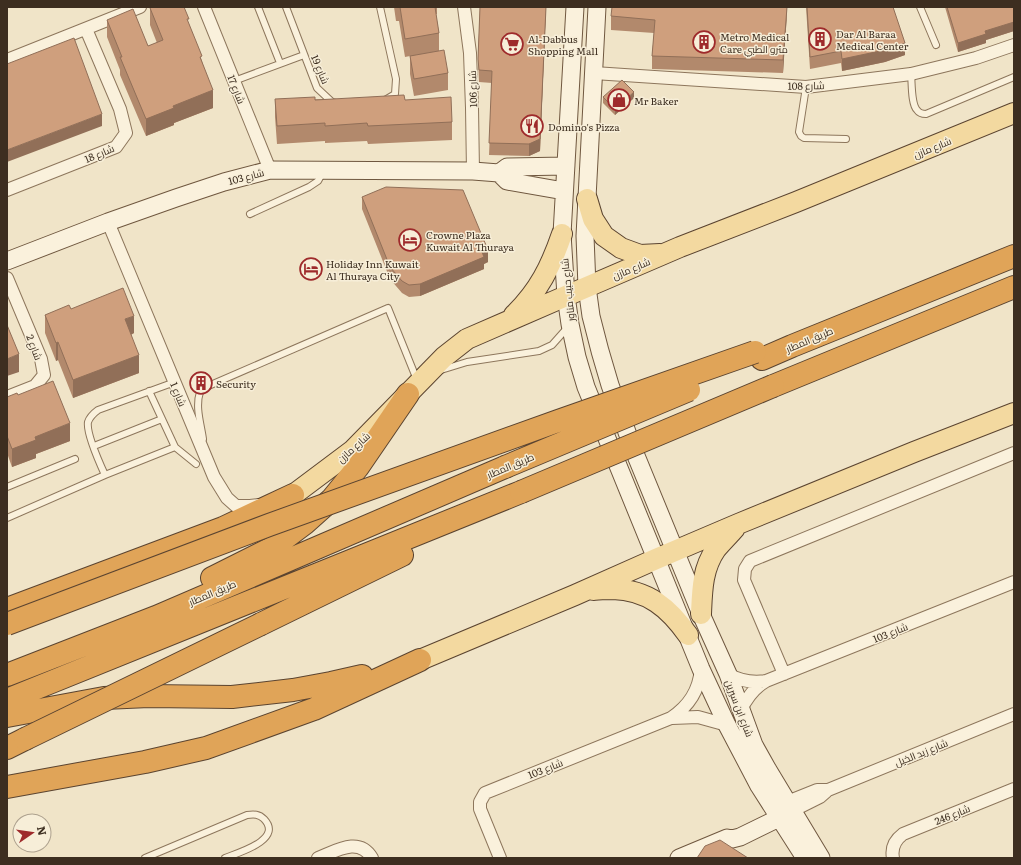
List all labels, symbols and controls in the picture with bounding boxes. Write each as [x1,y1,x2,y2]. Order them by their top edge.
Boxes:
building icon: Dar Al Baraa Medical Center [807,26,833,52]
place label: Dar Al Baraa Medical Center [836,26,909,53]
building icon: Metro Medical Care مترو الطبي [691,29,717,55]
place label: Metro Medical Care مترو الطبي [720,29,790,57]
supermarket icon: Al-Dabbus Shopping Mall [499,31,525,57]
place label: Al-Dabbus Shopping Mall [528,31,599,58]
street label: شارع 19 [308,52,334,86]
street label: شارع 106 [464,70,480,108]
street label: شارع 17 [224,72,250,106]
street label: شارع 108 [787,77,825,93]
shop icon: Mr Baker [606,87,632,113]
place label: Mr Baker [634,93,679,108]
restaurant icon: Domino's Pizza [519,113,545,139]
place label: Domino's Pizza [548,119,620,134]
street label: شارع مازن [911,133,953,161]
street label: شارع 18 [82,140,116,166]
street label: شارع 103 [226,164,266,188]
hotel icon: Crowne Plaza Kuwait Al Thuraya [397,227,423,253]
place label: Crowne Plaza Kuwait Al Thuraya [426,227,514,254]
street label: شارع مازن [610,253,652,283]
hotel icon: Holiday Inn Kuwait Al Thuraya City [298,256,324,282]
place label: Holiday Inn Kuwait Al Thuraya City [326,256,419,283]
street label: شارع حبيب مناور [556,258,578,323]
street label: طريق المطار [782,322,835,356]
street label: شارع 2 [23,332,47,362]
building icon: Security [188,370,214,396]
place label: Security [216,376,256,391]
street label: شارع 1 [167,379,191,409]
street label: شارع مازن [333,428,373,466]
street label: طريق المطار [483,448,536,482]
street label: طريق المطار [185,575,238,609]
street label: شارع 103 [870,618,910,646]
street label: شارع ابن سيرين [722,677,758,739]
street label: شارع زيد الخيل [892,735,950,769]
street label: شارع 103 [525,754,565,782]
street label: شارع 246 [932,800,972,828]
north arrow [12,813,52,853]
text: N [34,824,52,837]

